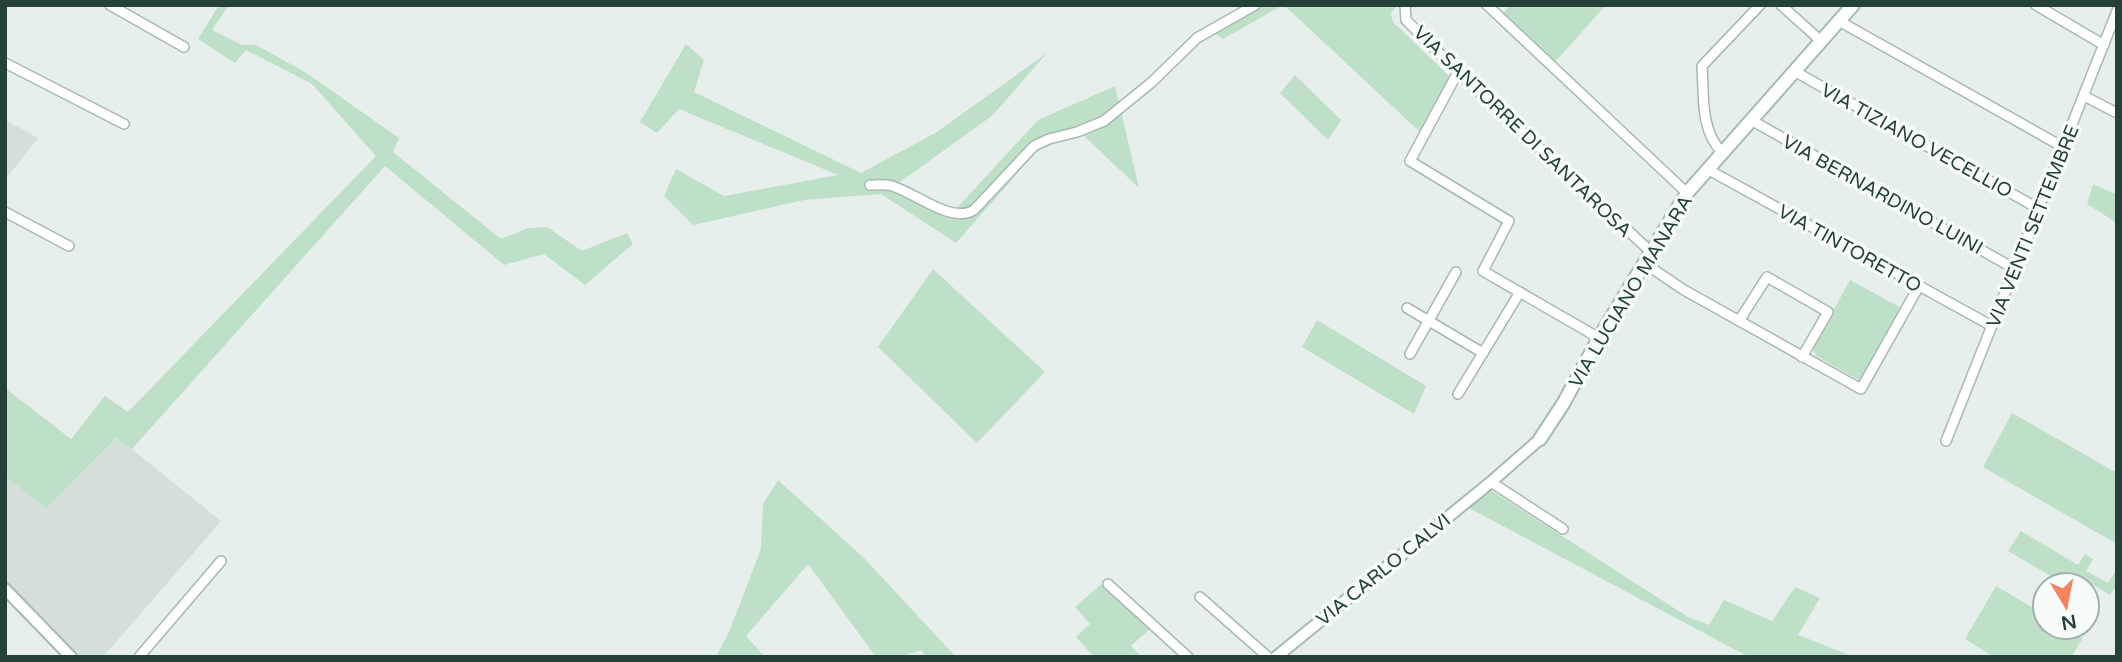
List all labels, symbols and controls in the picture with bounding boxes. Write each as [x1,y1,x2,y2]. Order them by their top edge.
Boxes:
street label: VIA SANTORRE DI SANTAROSA [1409,21,1636,242]
street label: VIA TIZIANO VECELLIO [1817,79,2016,203]
street label: VIA VENTI SETTEMBRE [1982,122,2084,331]
street label: VIA BERNARDINO LUINI [1778,131,1987,259]
street label: VIA LUCIANO MANARA [1565,191,1697,392]
street label: VIA TINTORETTO [1774,200,1925,297]
street label: VIA CARLO CALVI [1312,509,1455,631]
north arrow [2031,571,2101,641]
text: N [2059,610,2078,634]

